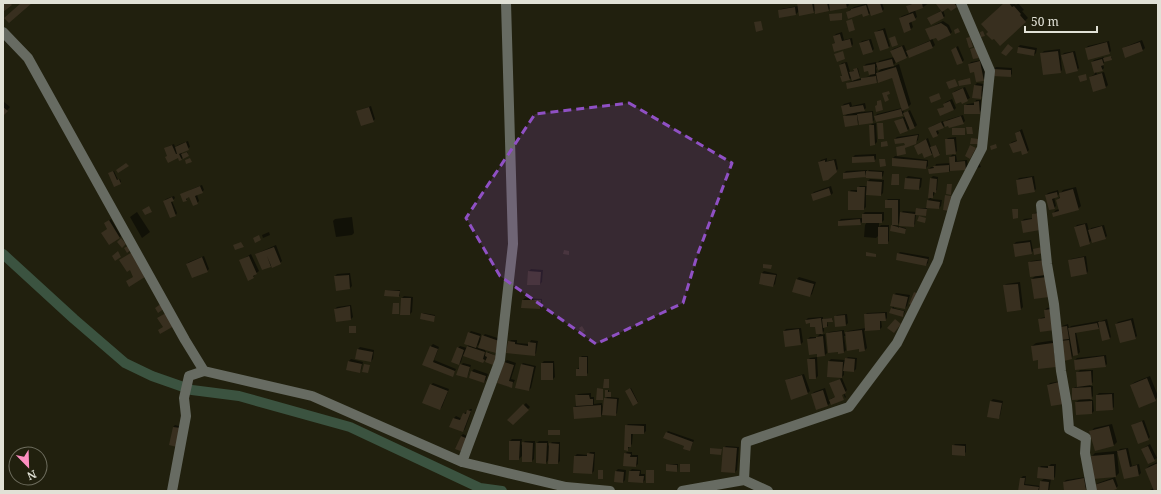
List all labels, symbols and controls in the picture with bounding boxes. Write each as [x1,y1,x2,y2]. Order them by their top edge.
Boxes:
scale bar [1025,8,1097,34]
text: 50 m [1031,13,1059,30]
north arrow [8,446,48,486]
text: N [25,467,39,484]

